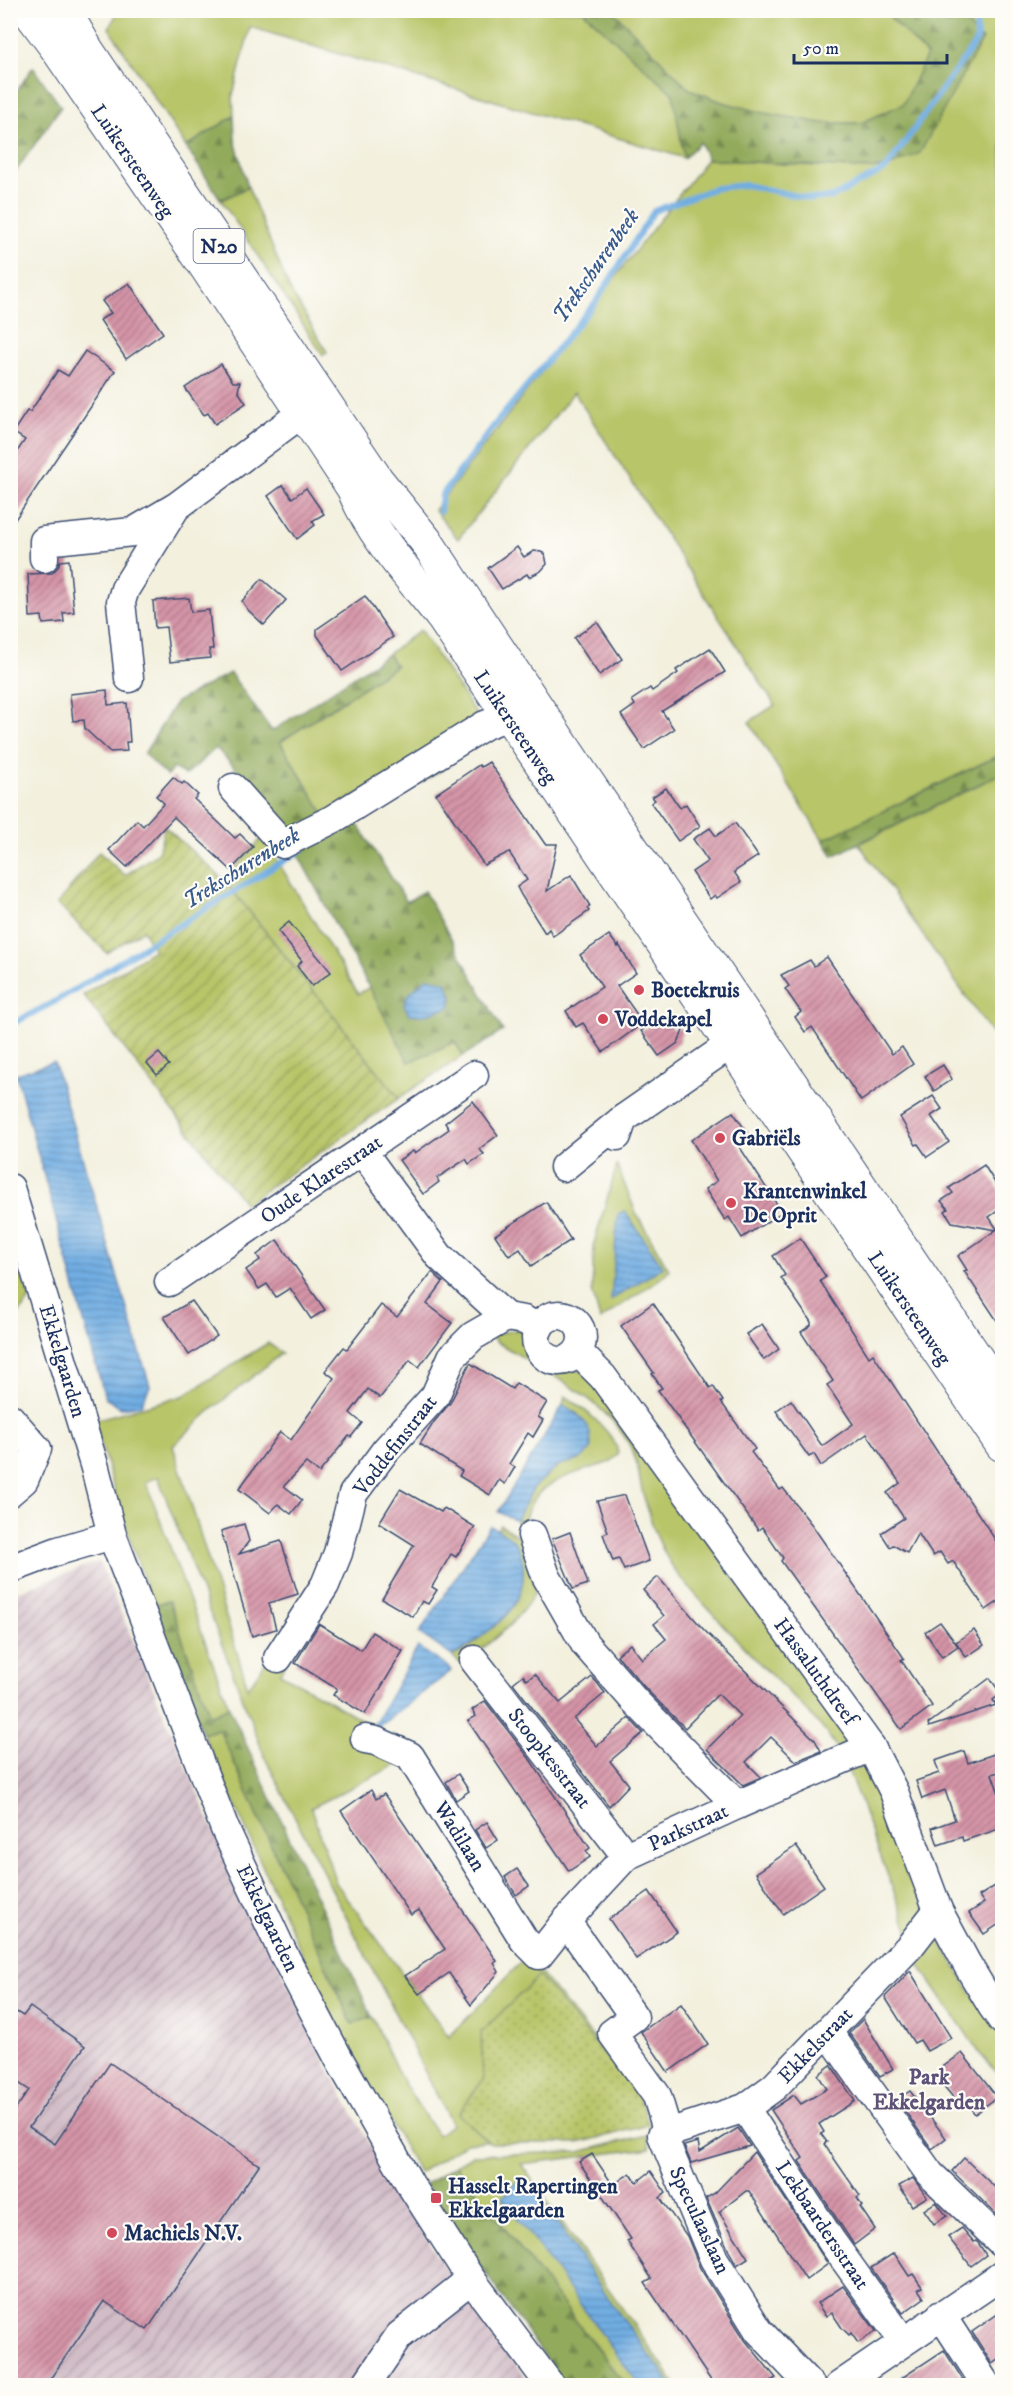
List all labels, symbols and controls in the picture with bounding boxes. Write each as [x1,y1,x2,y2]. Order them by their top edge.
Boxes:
scale bar [794,27,947,65]
text: 50 m [803,38,839,60]
street label: Luikersteenweg [85,100,180,224]
water label: Trekschurenbeek [547,203,646,328]
road number: N20 [194,229,244,263]
street label: Luikersteenweg [468,666,563,790]
water label: Trekschurenbeek [178,821,306,915]
place label: Boetekruis [651,978,739,1004]
marker: Boetekruis [632,983,646,997]
place label: Voddekapel [614,1007,713,1033]
marker: Voddekapel [596,1012,610,1026]
place label: Gabriëls [732,1126,801,1152]
street label: Oude Klarestraat [256,1129,388,1230]
marker: Gabriëls [713,1131,727,1145]
place label: Krantenwinkel De Oprit [743,1179,867,1229]
marker: Krantenwinkel De Oprit [724,1196,738,1210]
street label: Luikersteenweg [862,1247,957,1371]
street label: Ekkelgaarden [33,1302,92,1421]
street label: Voddefinstraat [348,1390,443,1502]
street label: Hassaluthdreef [768,1613,865,1733]
street label: Stoopkesstraat [502,1703,597,1814]
street label: Wadilaan [427,1796,491,1876]
street label: Parkstraat [644,1798,733,1858]
street label: Ekkelgaarden [230,1860,304,1976]
street label: Ekkelstraat [773,2002,859,2089]
district label: Park Ekkelgarden [873,2064,986,2116]
street label: Lekbaardersstraat [770,2156,875,2295]
street label: Speculaaslaan [663,2162,735,2278]
place label: Hasselt Rapertingen Ekkelgaarden [448,2174,619,2224]
marker: Hasselt Rapertingen Ekkelgaarden [429,2191,443,2205]
place label: Machiels N.V. [124,2221,242,2247]
marker: Machiels N.V. [105,2226,119,2240]

